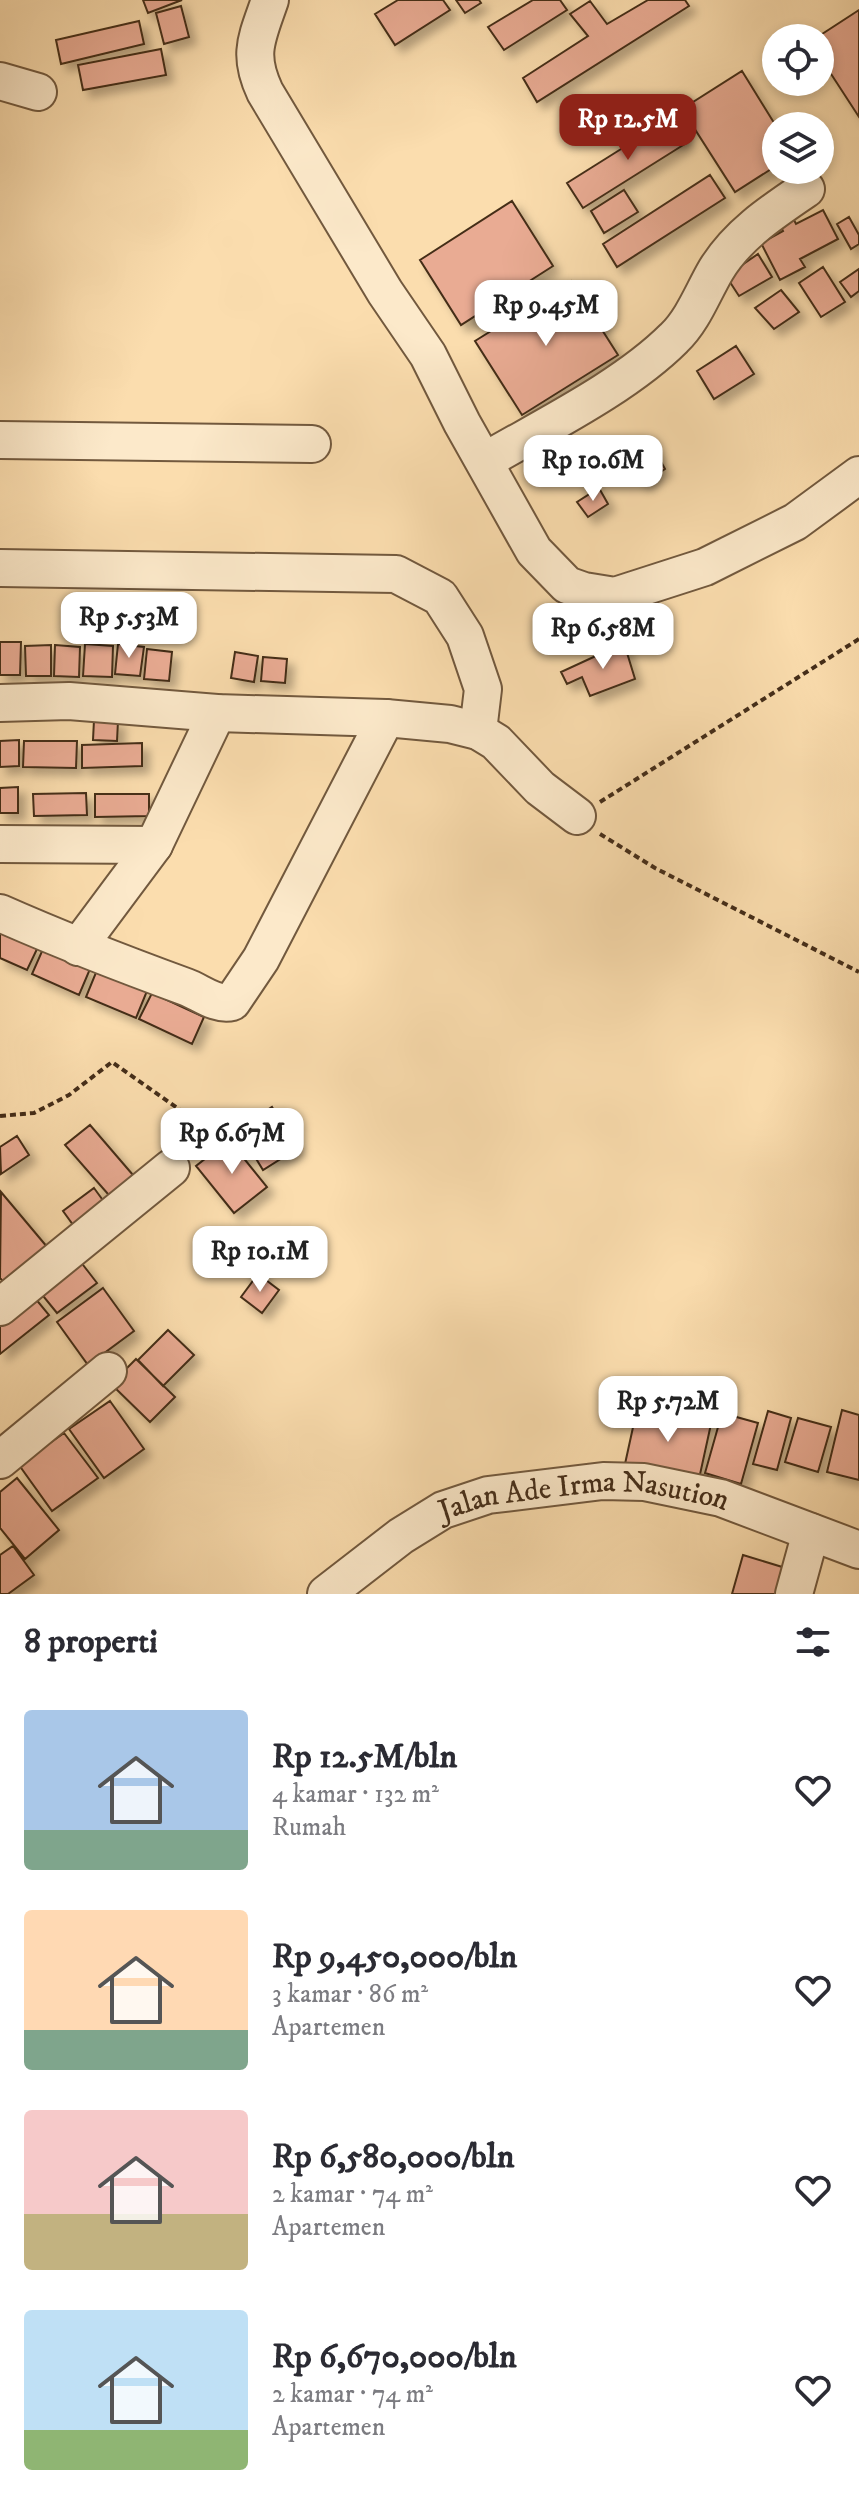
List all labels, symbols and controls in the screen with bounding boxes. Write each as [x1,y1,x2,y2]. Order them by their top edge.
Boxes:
map controls [762,24,834,184]
button: locate [762,24,834,96]
pin: Rp 12.5M [545,94,711,162]
text: Rp 12.5M [577,103,679,136]
button: layers [762,112,834,184]
pin: Rp 9.45M [463,280,629,348]
text: Rp 9.45M [493,289,599,322]
pin: Rp 10.6M [510,435,676,503]
text: Rp 10.6M [542,444,644,477]
pin: Rp 5.53M [46,592,212,660]
text: Rp 5.53M [79,601,179,634]
pin: Rp 6.58M [520,603,686,671]
text: Rp 6.58M [551,612,655,645]
pin: Rp 6.67M [149,1108,315,1176]
text: Rp 6.67M [179,1117,285,1150]
pin: Rp 10.1M [177,1226,343,1294]
text: Rp 10.1M [211,1235,309,1268]
pin: Rp 5.72M [585,1376,751,1444]
text: Rp 5.72M [617,1385,719,1418]
street label: Jalan Ade Irma Nasution [431,1464,735,1531]
icon: filters [791,1620,835,1664]
text: 8 properti [24,1621,158,1663]
text: Rp 12.5M/bln [272,1736,457,1778]
icon: home [88,1742,184,1838]
icon: heart [791,1768,835,1812]
text: 4 kamar · 132 m² [272,1778,439,1811]
text: Rumah [272,1811,346,1844]
text: Rp 9,450,000/bln [272,1936,517,1978]
icon: home [88,1942,184,2038]
icon: heart [791,1968,835,2012]
text: 3 kamar · 86 m² [272,1978,428,2011]
text: Apartemen [272,2011,385,2044]
text: Rp 6,580,000/bln [272,2136,515,2178]
icon: home [88,2142,184,2238]
icon: heart [791,2168,835,2212]
text: 2 kamar · 74 m² [272,2178,433,2211]
text: Apartemen [272,2211,385,2244]
text: Rp 6,670,000/bln [272,2336,517,2378]
icon: home [88,2342,184,2438]
icon: heart [791,2368,835,2412]
text: 2 kamar · 74 m² [272,2378,433,2411]
text: Apartemen [272,2411,385,2444]

